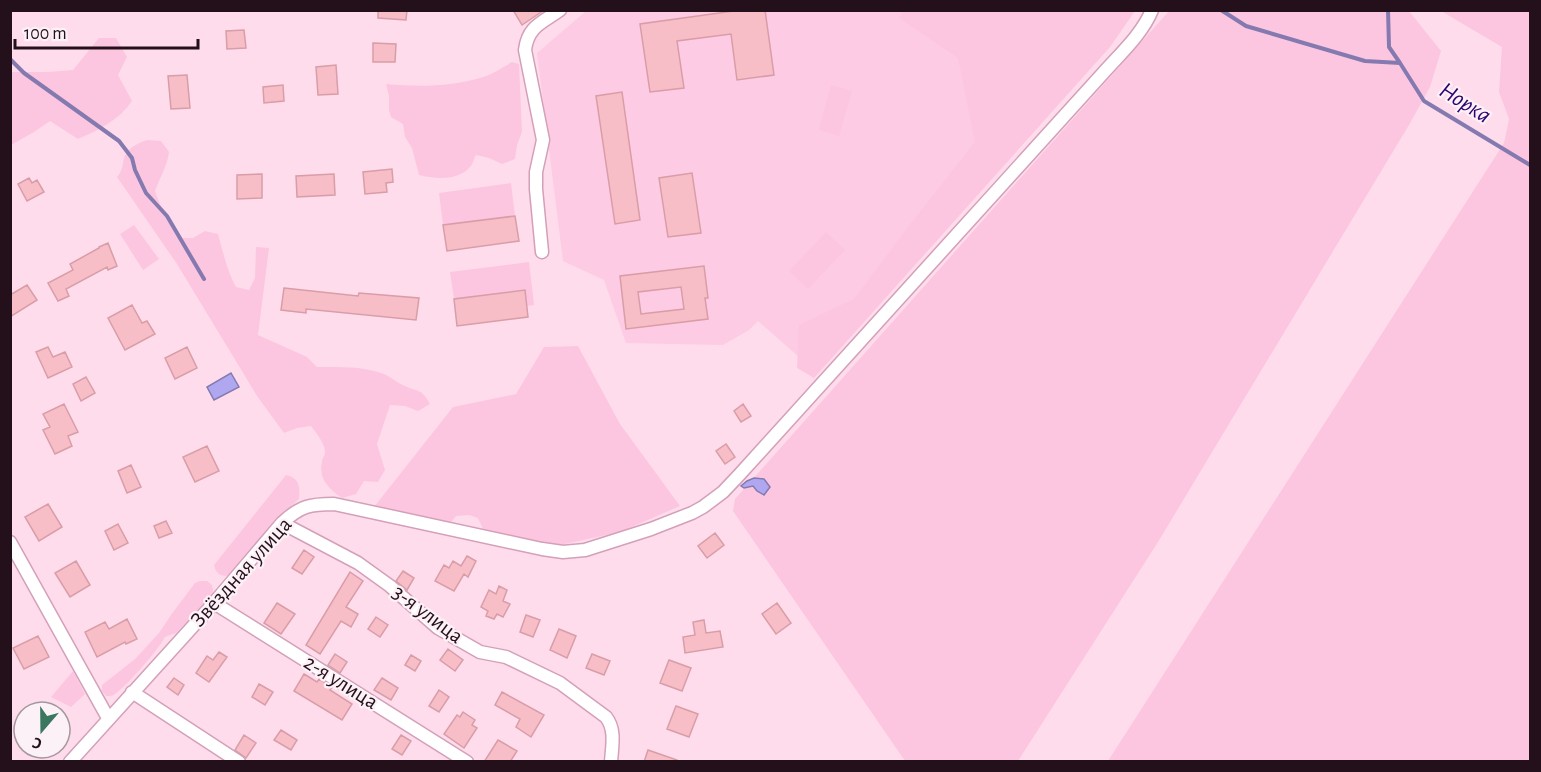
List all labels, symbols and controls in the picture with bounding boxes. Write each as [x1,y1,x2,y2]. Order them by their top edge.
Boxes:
scale bar [15,12,198,50]
text: 100 m [24,25,67,43]
water label: Норка [1435,78,1495,128]
street label: Звёздная улица [186,513,296,631]
street label: 3-я улица [389,581,467,647]
street label: 2-я улица [300,651,382,713]
north arrow [12,700,72,760]
text: С [30,734,44,752]

